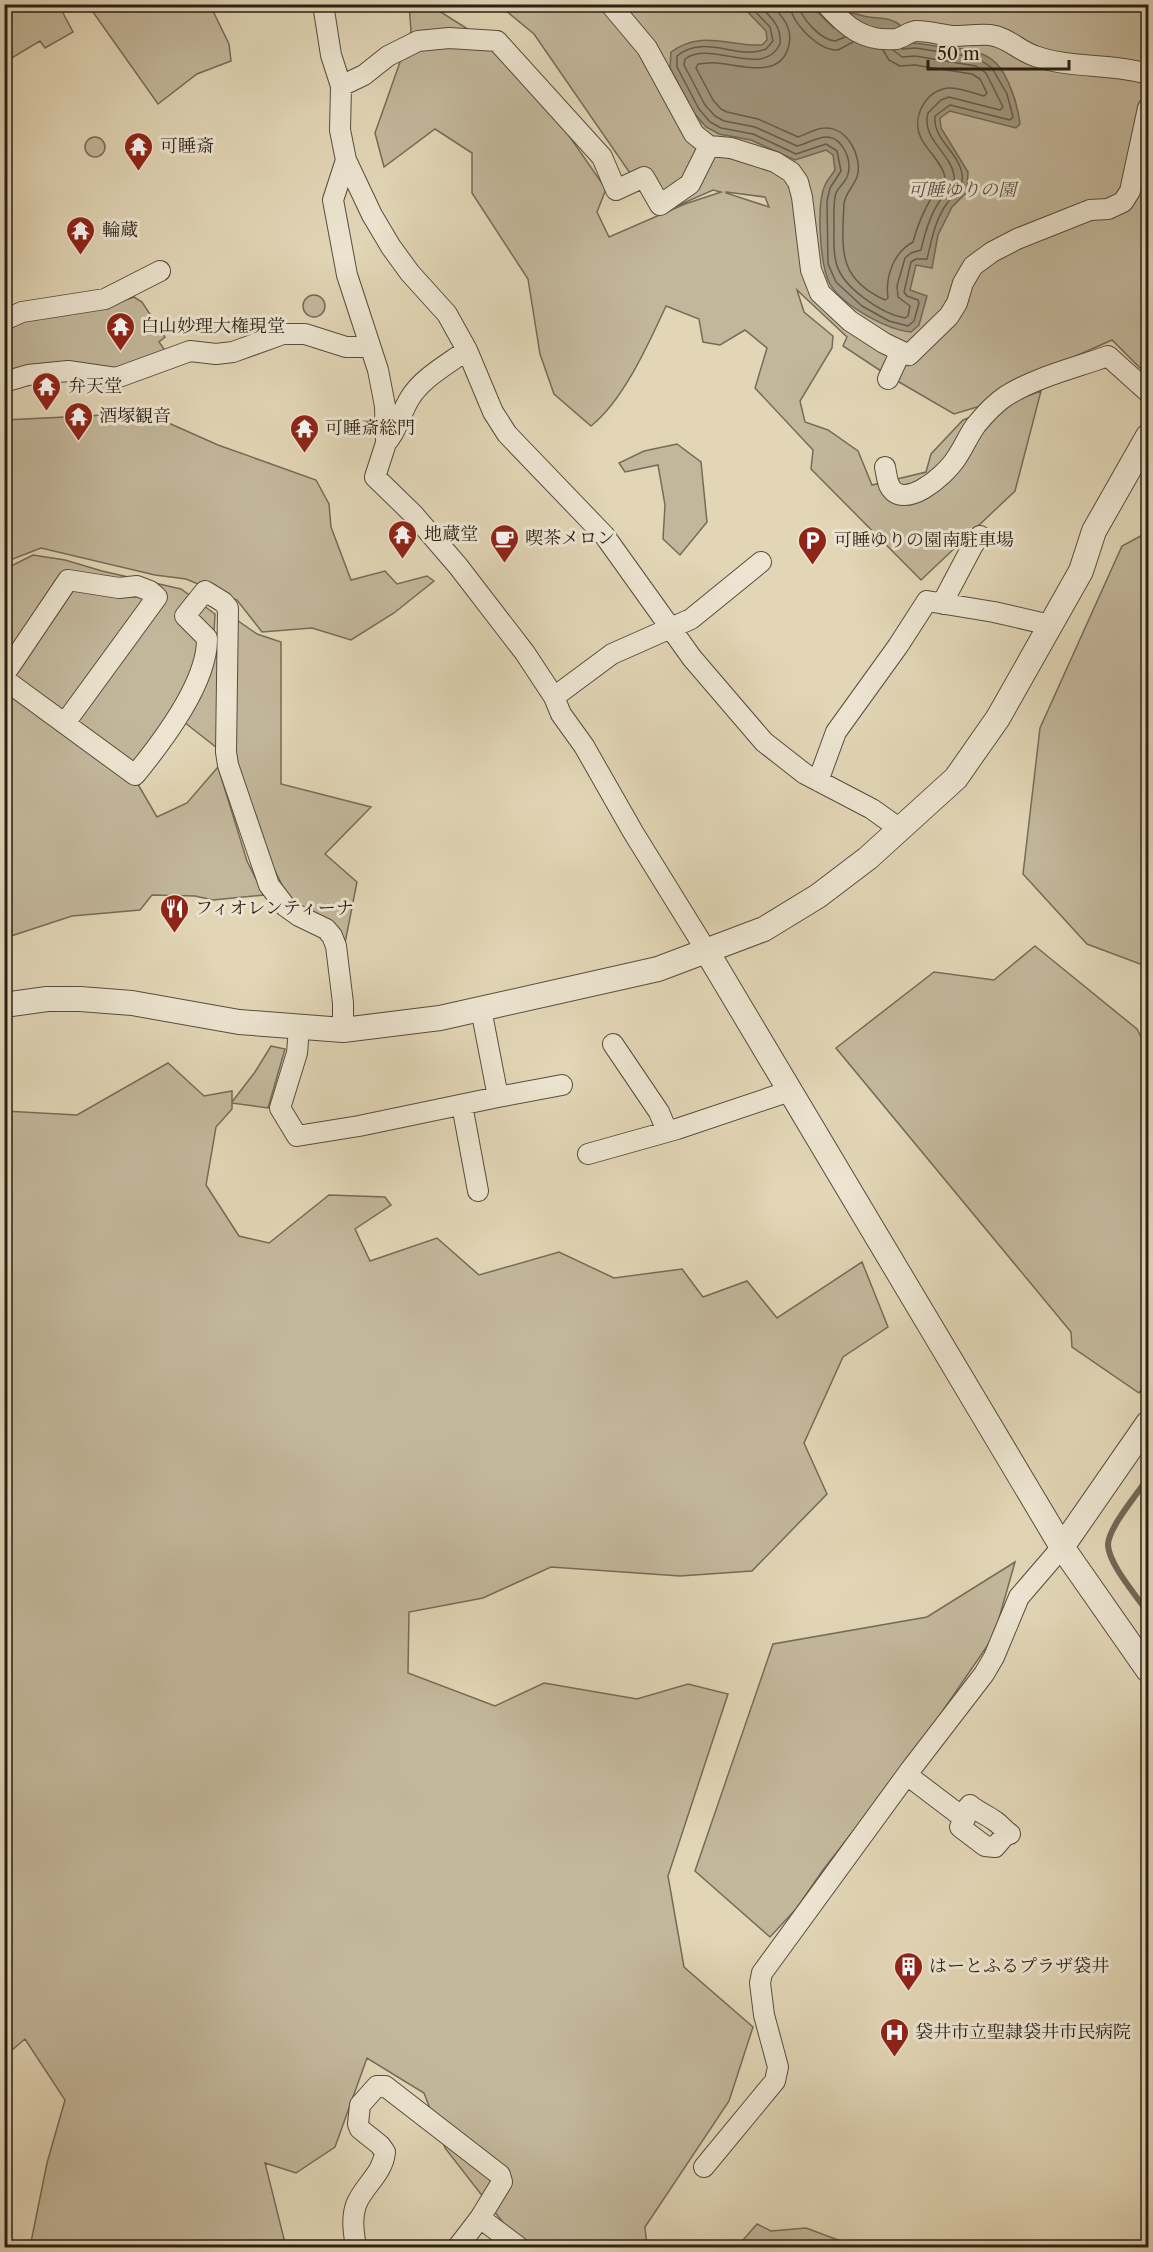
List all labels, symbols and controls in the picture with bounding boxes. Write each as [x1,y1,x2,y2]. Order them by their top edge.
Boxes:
scale bar [928,33,1069,71]
text: 50 m [937,43,980,65]
temple icon: 可睡斎 [123,130,155,172]
place label: 可睡斎 [160,135,214,157]
park label: 可睡ゆりの園 [908,179,1019,201]
temple icon: 輪蔵 [65,214,97,256]
place label: 輪蔵 [102,219,138,241]
temple icon: 白山妙理大権現堂 [104,310,136,352]
place label: 白山妙理大権現堂 [141,315,285,337]
temple icon: 弁天堂 [31,370,63,412]
place label: 弁天堂 [68,375,122,397]
temple icon: 酒塚観音 [62,400,94,442]
place label: 酒塚観音 [99,405,171,427]
temple icon: 可睡斎総門 [288,412,320,454]
place label: 可睡斎総門 [325,417,415,439]
temple icon: 地蔵堂 [387,518,419,560]
cafe icon: 喫茶メロン [488,522,520,564]
place label: 地蔵堂 [424,523,478,545]
parking icon: 可睡ゆりの園南駐車場 [797,524,829,566]
place label: 喫茶メロン [525,527,615,549]
place label: 可睡ゆりの園南駐車場 [834,529,1014,551]
restaurant icon: フィオレンティーナ [158,892,190,934]
place label: フィオレンティーナ [195,897,354,919]
building icon: はーとふるプラザ袋井 [892,1950,924,1992]
place label: はーとふるプラザ袋井 [929,1955,1109,1977]
hospital icon: 袋井市立聖隷袋井市民病院 [878,2016,910,2058]
place label: 袋井市立聖隷袋井市民病院 [915,2021,1131,2043]

